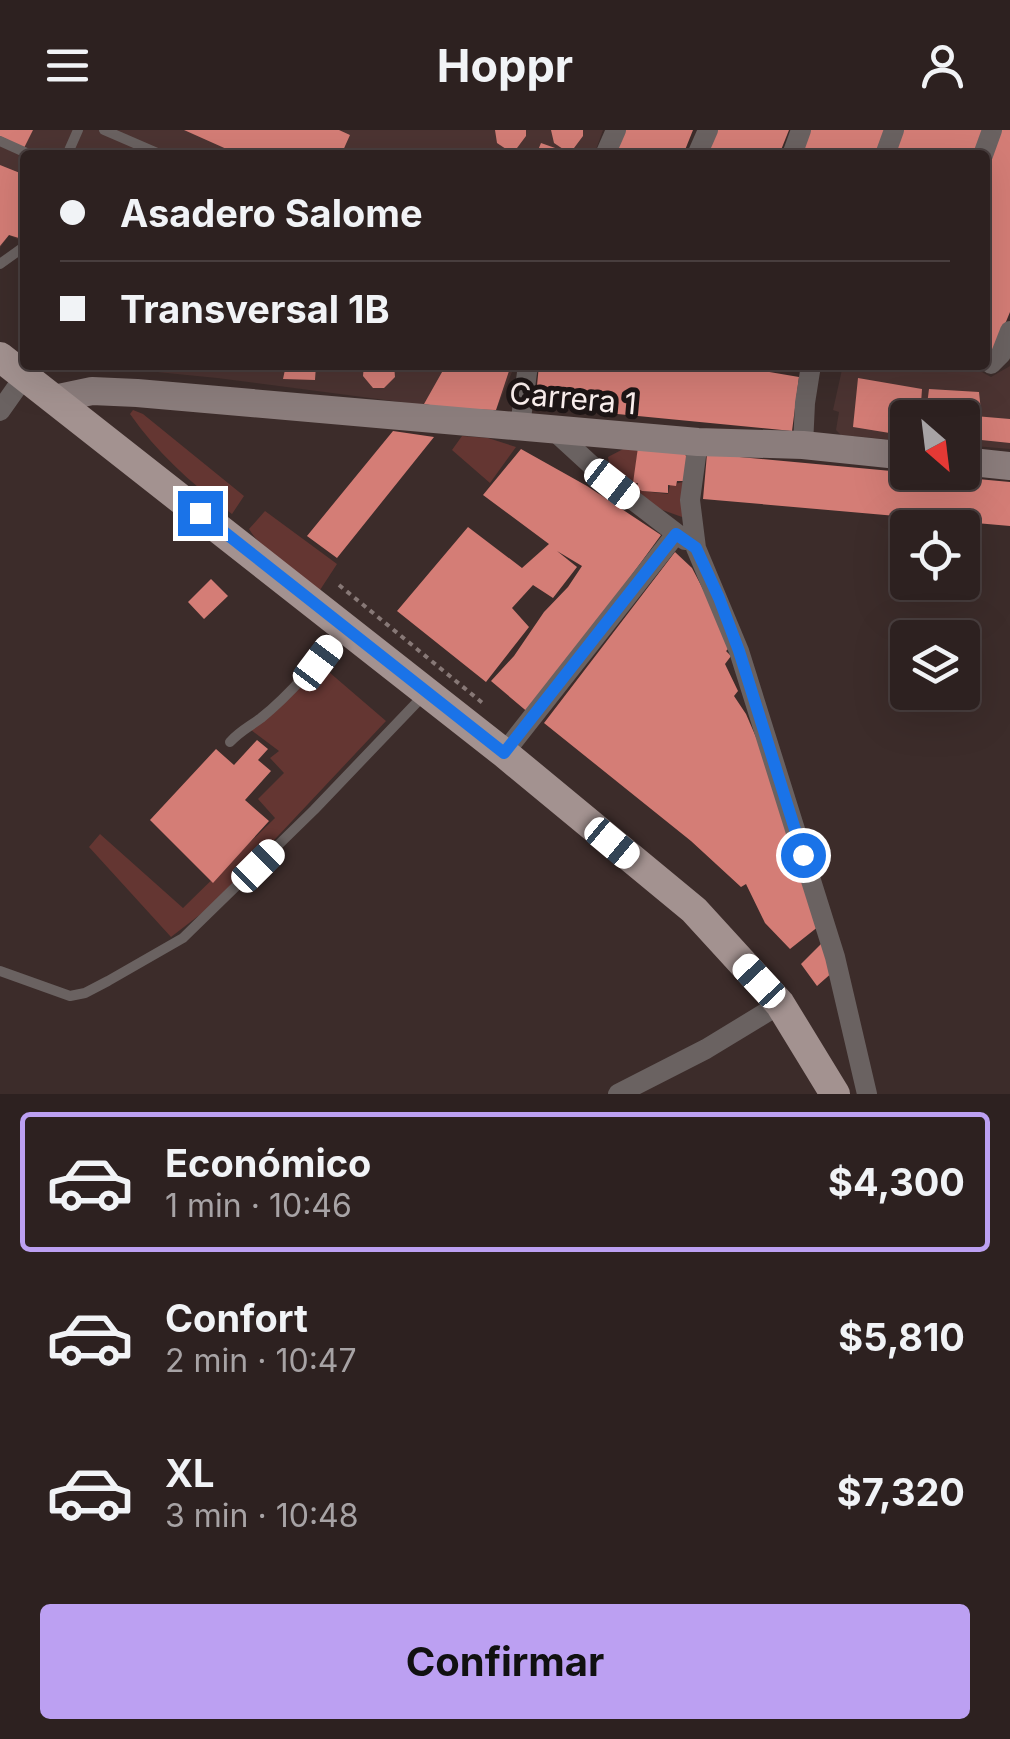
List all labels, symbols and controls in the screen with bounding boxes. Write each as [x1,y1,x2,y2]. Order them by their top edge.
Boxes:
icon: menu [40,38,95,93]
text: Hoppr [437,38,573,93]
icon: person [915,38,970,93]
text: Asadero Salome [120,190,423,236]
text: Transversal 1B [120,286,390,332]
street label: Carrera 1 [508,375,638,421]
north arrow [890,400,980,490]
map controls [890,400,980,710]
car [579,454,645,514]
route end [178,491,223,536]
button: locate [890,510,980,600]
button: layers [890,620,980,710]
car [288,630,348,696]
car [579,812,645,874]
route start [781,833,826,878]
car [226,834,290,898]
car [728,949,790,1013]
icon: car [45,1137,135,1227]
text: Económico [165,1140,371,1186]
text: $4,300 [828,1159,965,1205]
text: 1 min · 10:46 [165,1186,352,1225]
icon: car [45,1292,135,1382]
text: Confort [165,1295,308,1341]
text: $5,810 [838,1314,965,1360]
text: 2 min · 10:47 [165,1341,357,1380]
icon: car [45,1447,135,1537]
text: XL [165,1450,215,1496]
text: $7,320 [837,1469,965,1515]
text: 3 min · 10:48 [165,1496,359,1535]
button: Confirmar [40,1604,970,1719]

